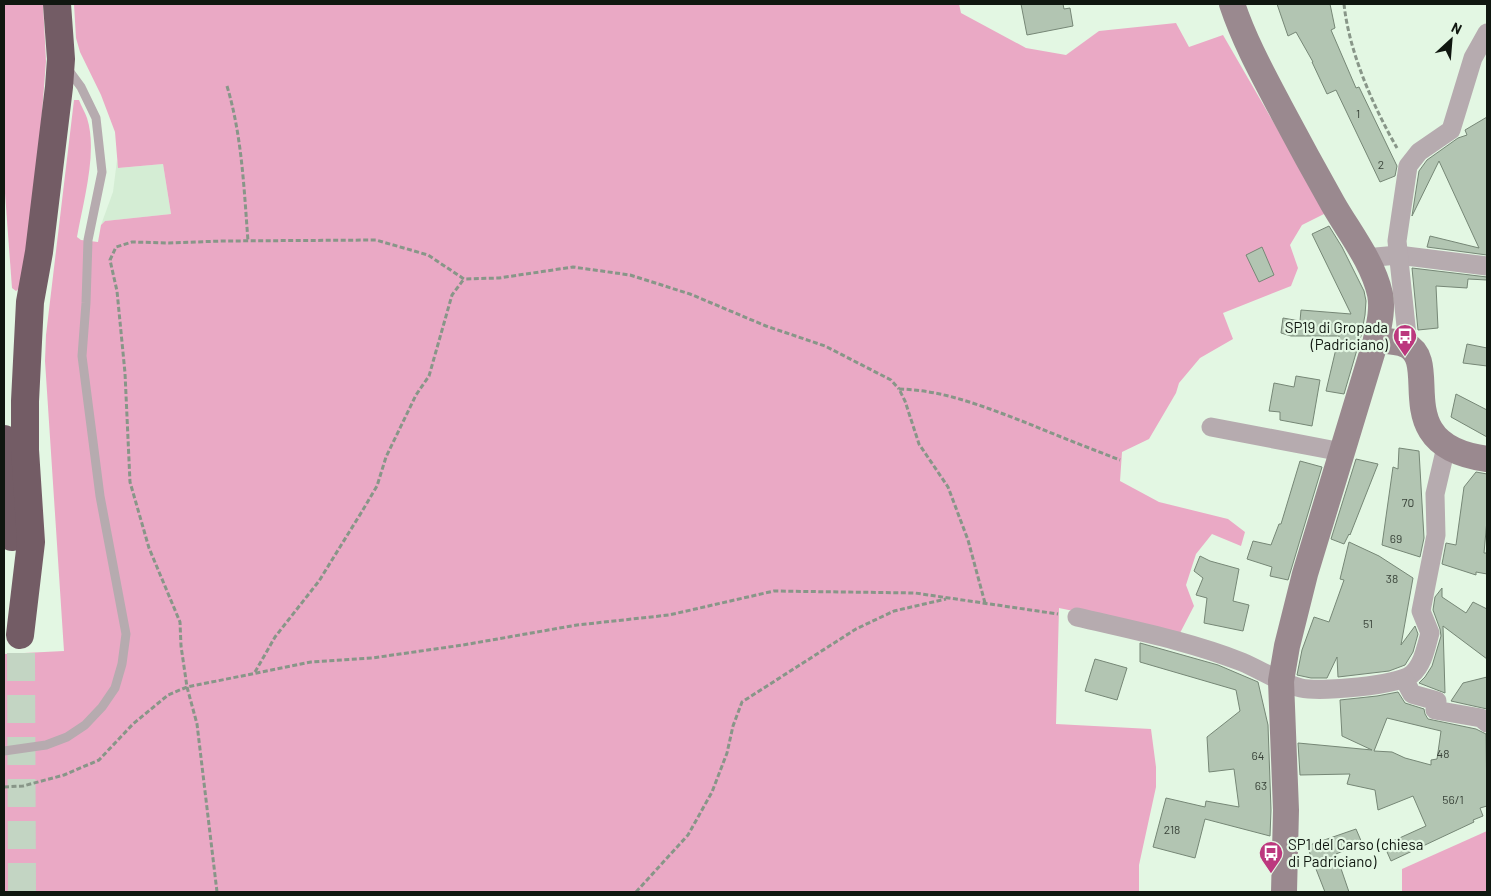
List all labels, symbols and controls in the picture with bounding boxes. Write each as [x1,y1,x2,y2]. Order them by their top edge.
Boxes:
north arrow [1426,15,1476,65]
text: N [1449,18,1465,38]
house number: 1 [1356,106,1360,120]
house number: 2 [1378,157,1384,171]
place label: SP19 di Gropada (Padriciano) [1285,318,1388,353]
bus stop icon: SP19 di Gropada (Padriciano) [1392,323,1418,357]
house number: 70 [1402,495,1414,509]
house number: 69 [1390,531,1402,545]
house number: 38 [1386,571,1398,585]
house number: 51 [1363,616,1373,630]
house number: 48 [1437,746,1449,760]
house number: 64 [1252,748,1264,762]
house number: 63 [1255,778,1267,792]
house number: 56/1 [1442,792,1464,806]
house number: 218 [1164,822,1180,836]
place label: SP1 del Carso (chiesa di Padriciano) [1288,835,1423,870]
bus stop icon: SP1 del Carso (chiesa di Padriciano) [1258,840,1284,874]

